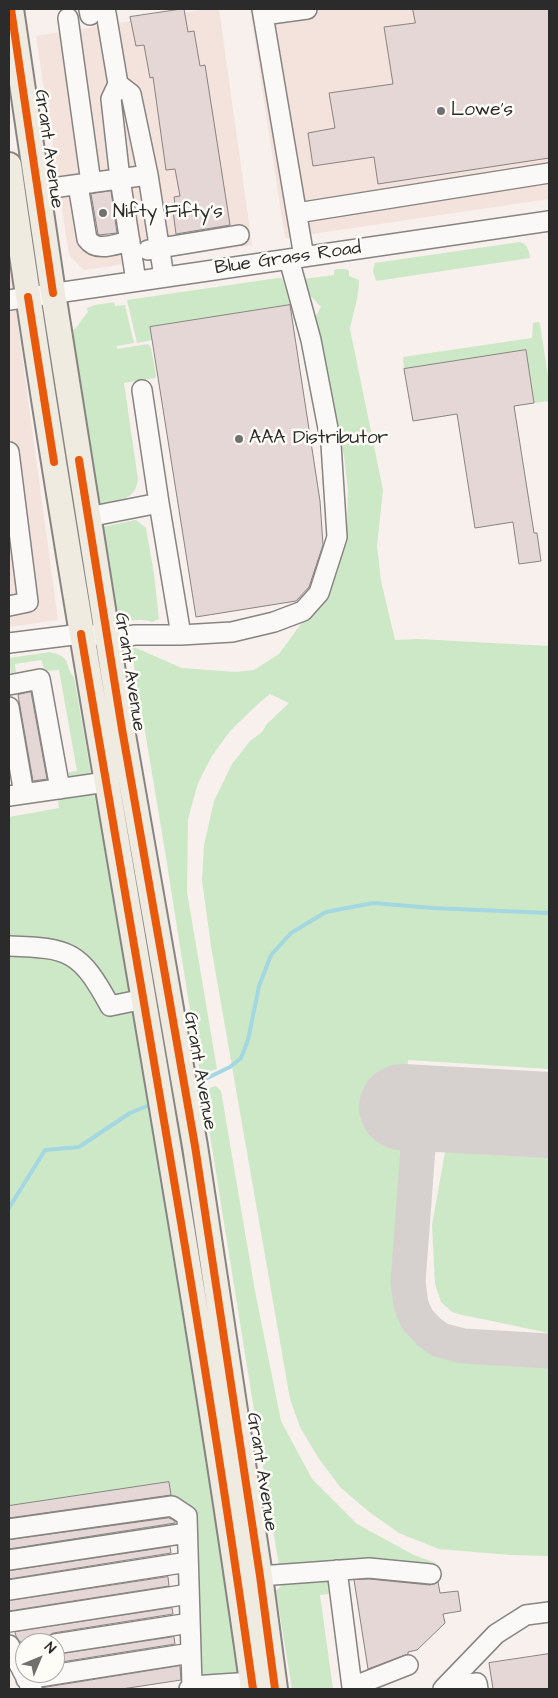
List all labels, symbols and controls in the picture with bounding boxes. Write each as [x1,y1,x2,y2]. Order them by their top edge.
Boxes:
street label: Grant Avenue [28,88,68,210]
place label: Lowe's [451,100,513,122]
marker: Lowe's [435,105,447,117]
place label: Nifty Fifty's [113,202,223,224]
marker: Nifty Fifty's [97,207,109,219]
street label: Blue Grass Road [213,237,363,281]
place label: AAA Distributor [249,428,388,450]
marker: AAA Distributor [233,433,245,445]
street label: Grant Avenue [108,611,150,733]
street label: Grant Avenue [177,1010,221,1132]
street label: Grant Avenue [240,1411,282,1533]
north arrow [15,1633,65,1683]
text: N [40,1638,60,1658]

